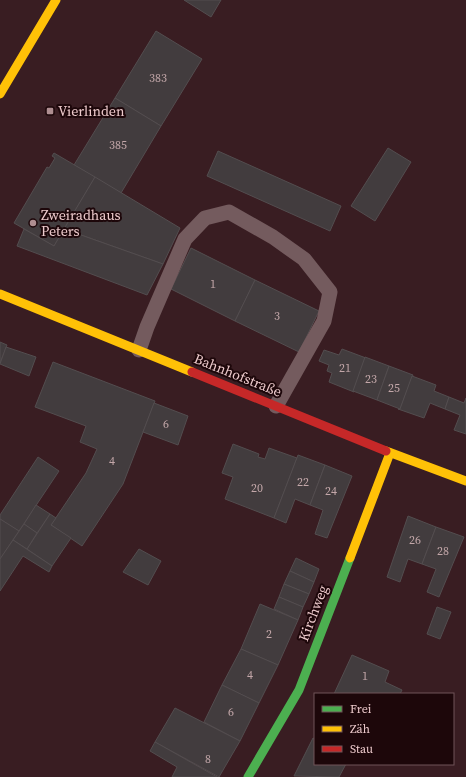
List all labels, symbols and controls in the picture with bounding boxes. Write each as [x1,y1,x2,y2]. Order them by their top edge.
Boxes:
house number: 383 [149,70,167,86]
place label: Vierlinden [58,101,125,121]
marker: Vierlinden [45,106,55,116]
house number: 385 [109,137,127,153]
place label: Zweiradhaus Peters [41,205,121,241]
marker: Zweiradhaus Peters [28,218,38,228]
house number: 1 [210,276,216,292]
house number: 3 [274,308,280,324]
street label: Bahnhofstraße [191,348,285,402]
house number: 21 [339,360,351,376]
house number: 23 [365,371,377,387]
house number: 25 [388,380,400,396]
house number: 6 [163,416,169,432]
house number: 4 [109,453,115,469]
house number: 22 [297,474,309,490]
house number: 20 [251,480,263,496]
house number: 24 [325,483,337,499]
house number: 26 [409,532,421,548]
house number: 28 [437,543,449,559]
street label: Kirchweg [293,582,333,644]
house number: 2 [266,626,272,642]
house number: 4 [247,667,253,683]
house number: 1 [362,668,368,684]
legend [314,693,454,765]
text: Frei [350,701,372,717]
house number: 6 [228,704,234,720]
text: Zäh [350,721,370,737]
text: Stau [350,741,373,757]
house number: 8 [205,751,211,767]

